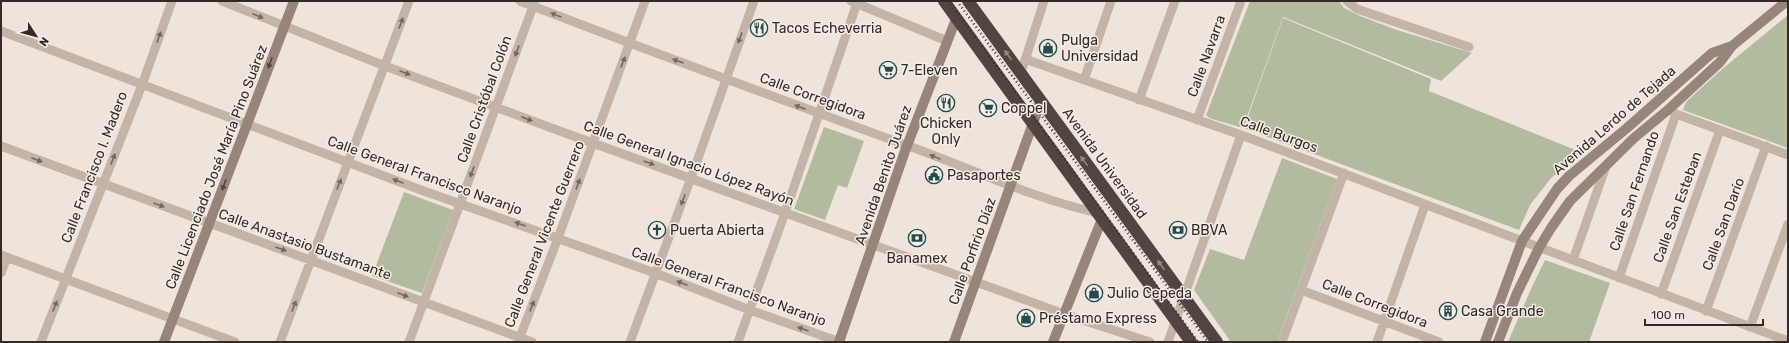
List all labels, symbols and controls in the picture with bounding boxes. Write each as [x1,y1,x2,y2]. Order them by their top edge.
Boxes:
one-way arrow [550,12,562,18]
one-way arrow [253,13,265,19]
street label: Calle Navarra [1184,13,1229,99]
north arrow [16,16,56,56]
one-way arrow [399,17,405,29]
restaurant icon: Tacos Echeverria [749,18,769,38]
place label: Tacos Echeverria [772,20,882,37]
one-way arrow [156,31,162,43]
one-way arrow [737,32,743,44]
place label: Pulga Universidad [1061,32,1138,65]
street label: Calle Cristóbal Colón [454,33,515,165]
text: N [36,35,51,49]
shop icon: Pulga Universidad [1038,38,1058,58]
street label: Calle Licenciado José María Pino Suárez [162,43,271,292]
one-way arrow [513,45,519,57]
one-way arrow [1004,50,1012,60]
one-way arrow [620,55,626,67]
one-way arrow [266,58,272,70]
one-way arrow [671,58,683,64]
supermarket icon: 7-Eleven [878,60,898,80]
place label: 7-Eleven [901,62,958,79]
street label: Avenida Lerdo de Tejada [1549,62,1679,178]
street label: Calle Corregidora [757,69,868,124]
one-way arrow [400,71,412,77]
street label: Calle Francisco I. Madero [58,89,131,245]
restaurant icon: Chicken Only [936,93,956,113]
supermarket icon: Coppel [978,98,998,118]
place label: Coppel [1001,100,1046,117]
one-way arrow [793,103,805,109]
street label: Avenida Benito Juárez [852,103,915,247]
street label: Avenida Universidad [1059,105,1151,222]
street label: Calle Burgos [1238,113,1320,156]
place label: Chicken Only [920,115,972,148]
one-way arrow [521,116,533,122]
street label: Calle General Ignacio López Rayón [581,117,796,210]
street label: Calle San Fernando [1606,129,1663,253]
street label: Calle General Francisco Naranjo [325,132,524,219]
street label: Calle General Vicente Guerrero [501,138,588,330]
street label: Calle San Esteban [1649,149,1705,265]
one-way arrow [110,152,116,164]
one-way arrow [928,153,940,159]
one-way arrow [1080,155,1088,166]
one-way arrow [32,157,44,163]
one-way arrow [644,160,656,166]
public building icon: Pasaportes [924,165,944,185]
one-way arrow [468,167,474,179]
place label: Pasaportes [947,167,1021,184]
street label: Calle San Darío [1699,175,1748,273]
one-way arrow [337,177,343,189]
one-way arrow [391,177,403,183]
one-way arrow [576,178,582,190]
one-way arrow [221,180,227,192]
one-way arrow [679,194,685,206]
street label: Calle Porfirio Díaz [945,195,1000,307]
one-way arrow [154,203,166,209]
street label: Calle Anastasio Bustamante [216,205,394,284]
church icon: Puerta Abierta [647,220,667,240]
bank icon: BBVA [1168,220,1188,240]
one-way arrow [514,221,526,227]
place label: Puerta Abierta [670,222,764,239]
place label: BBVA [1191,222,1228,239]
bank icon: Banamex [907,228,927,248]
street label: Calle General Francisco Naranjo [629,243,828,330]
one-way arrow [276,247,288,253]
place label: Banamex [887,250,948,267]
one-way arrow [1157,260,1165,270]
street label: Calle Corregidora [1320,275,1430,331]
one-way arrow [675,280,687,286]
shop icon: Julio Cepeda [1084,283,1104,303]
place label: Julio Cepeda [1107,285,1192,302]
one-way arrow [398,292,410,298]
one-way arrow [53,299,59,311]
one-way arrow [291,299,297,311]
one-way arrow [530,299,536,311]
building icon: Casa Grande [1438,301,1458,321]
scale bar [1645,301,1763,327]
place label: Casa Grande [1461,303,1544,320]
shop icon: Préstamo Express [1016,308,1036,328]
text: 100 m [1651,308,1685,322]
place label: Préstamo Express [1039,310,1157,327]
one-way arrow [797,326,809,332]

